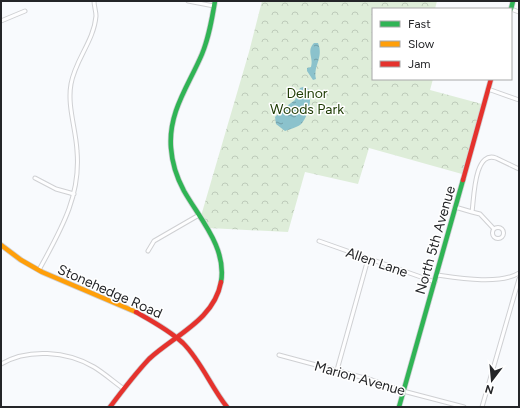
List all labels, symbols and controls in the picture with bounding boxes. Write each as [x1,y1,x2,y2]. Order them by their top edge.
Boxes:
legend [372,8,512,80]
text: Fast [408,17,431,31]
text: Slow [408,37,435,51]
text: Jam [408,57,431,71]
park label: Delnor Woods Park [270,85,344,118]
street label: North 5th Avenue [412,184,459,296]
street label: Allen Lane [344,244,410,281]
street label: Stonehedge Road [55,261,165,322]
street label: Marion Avenue [312,357,408,400]
north arrow [472,360,512,400]
text: N [483,382,495,397]

